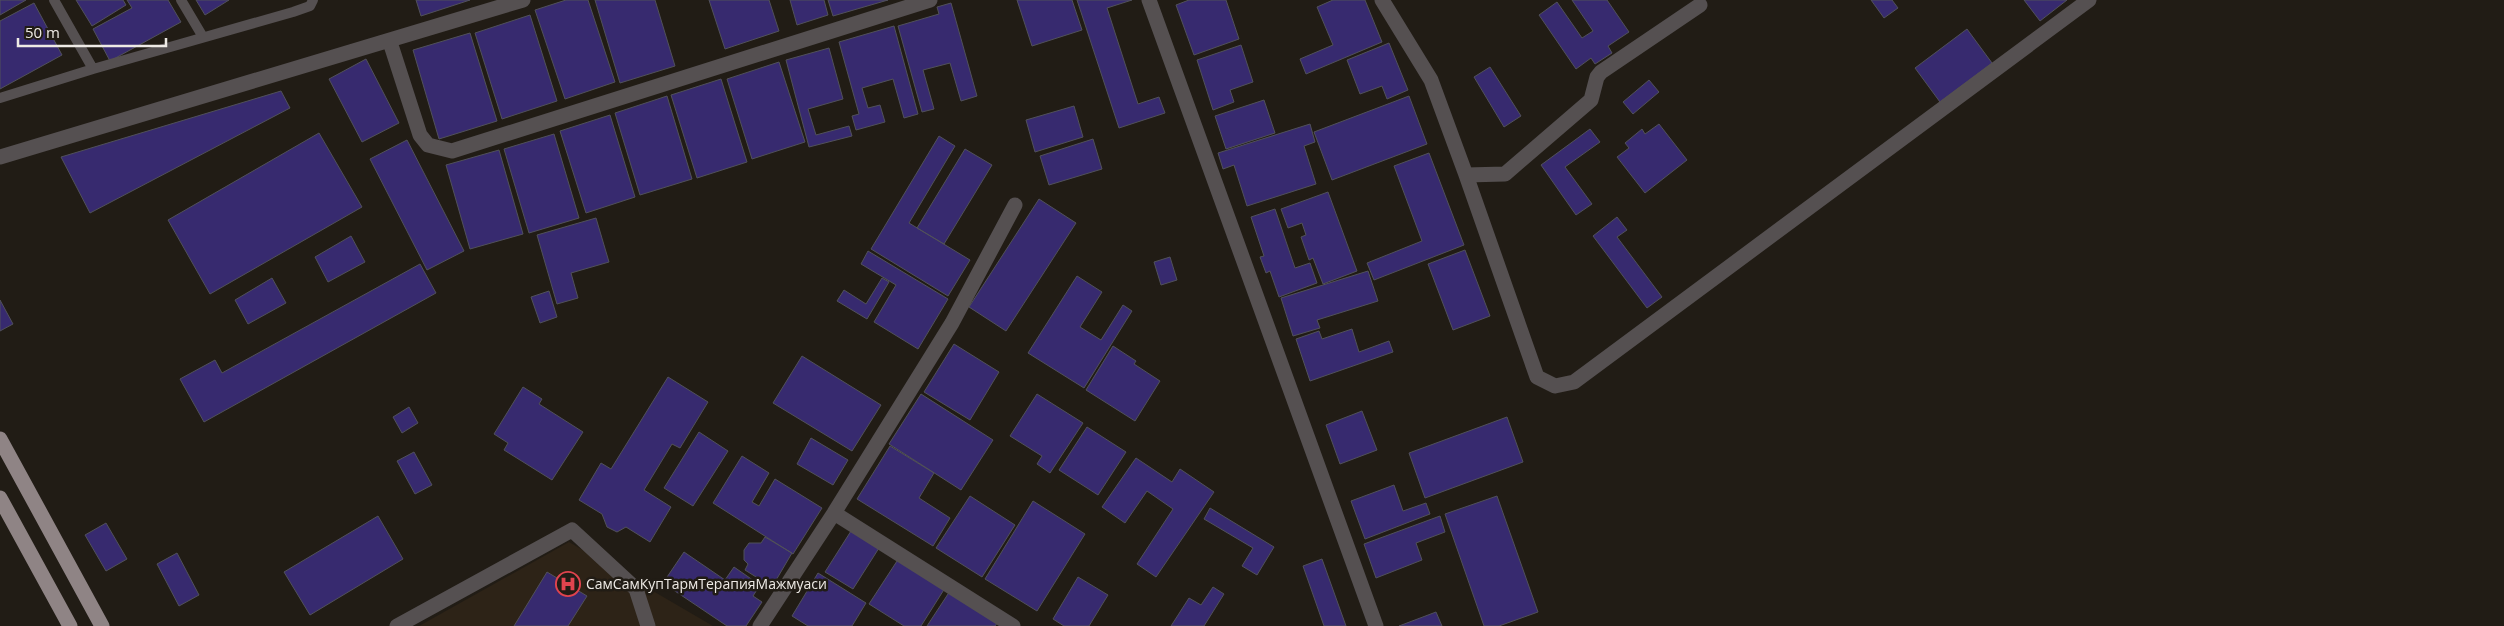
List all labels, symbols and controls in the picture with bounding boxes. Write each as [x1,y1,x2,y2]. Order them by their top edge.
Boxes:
scale bar [18,15,165,47]
text: 50 m [25,22,60,42]
hospital icon: СамСамКупТармТерапияМажмуаси [555,571,581,597]
place label: СамСамКупТармТерапияМажмуаси [586,574,827,593]

